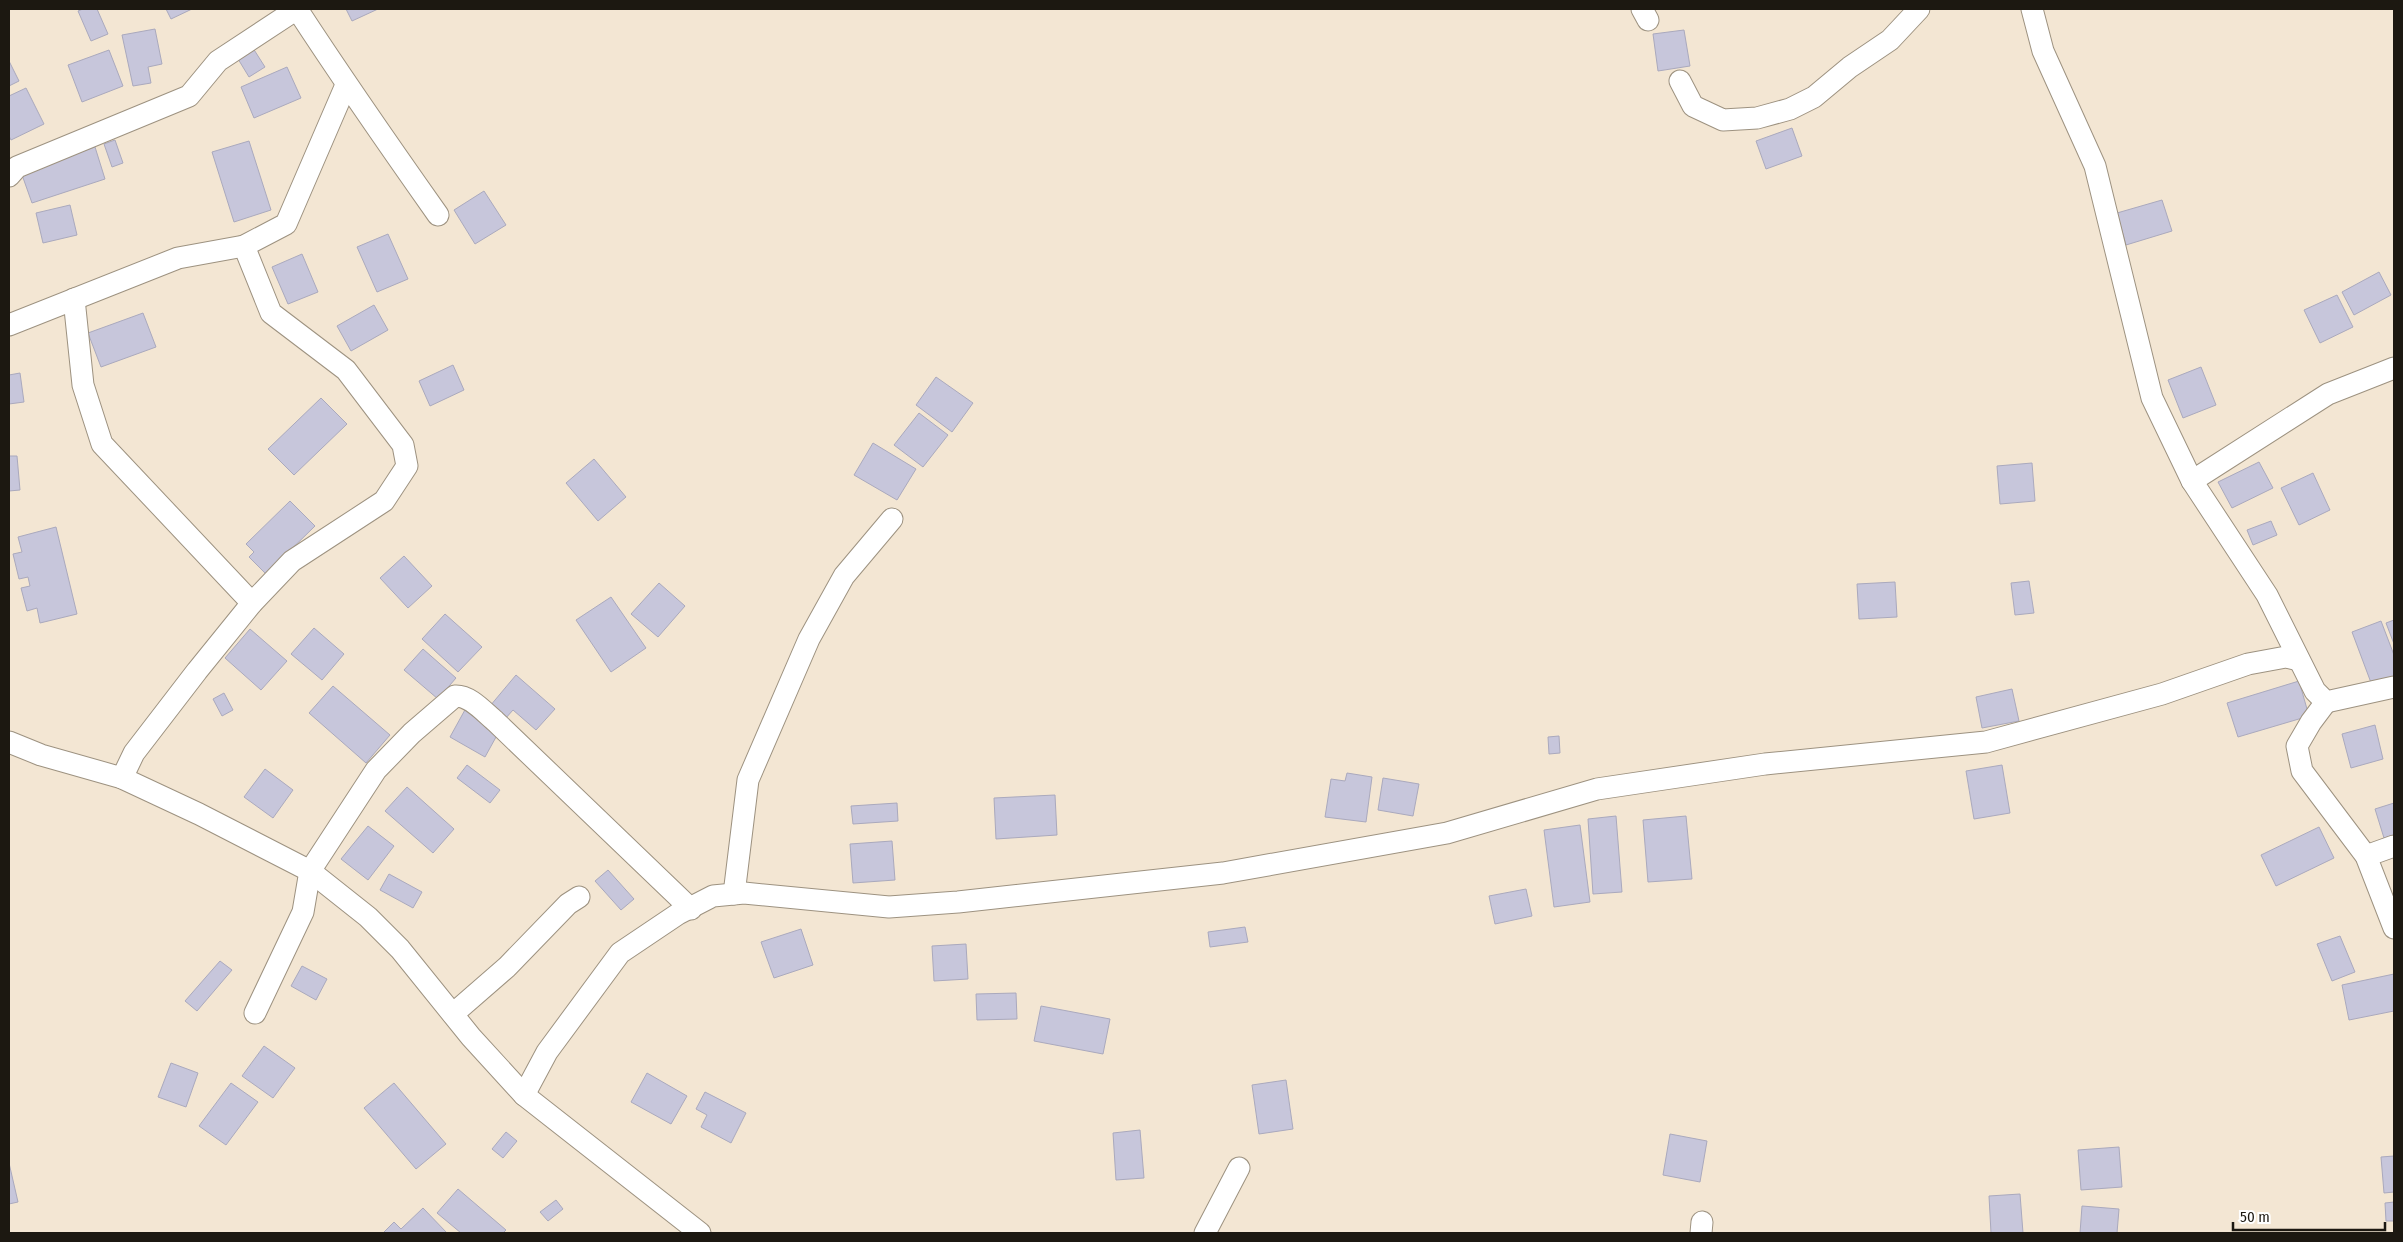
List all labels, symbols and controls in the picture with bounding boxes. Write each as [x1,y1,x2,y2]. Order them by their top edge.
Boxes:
scale bar [2233,1200,2386,1232]
text: 50 m [2240,1208,2270,1226]

